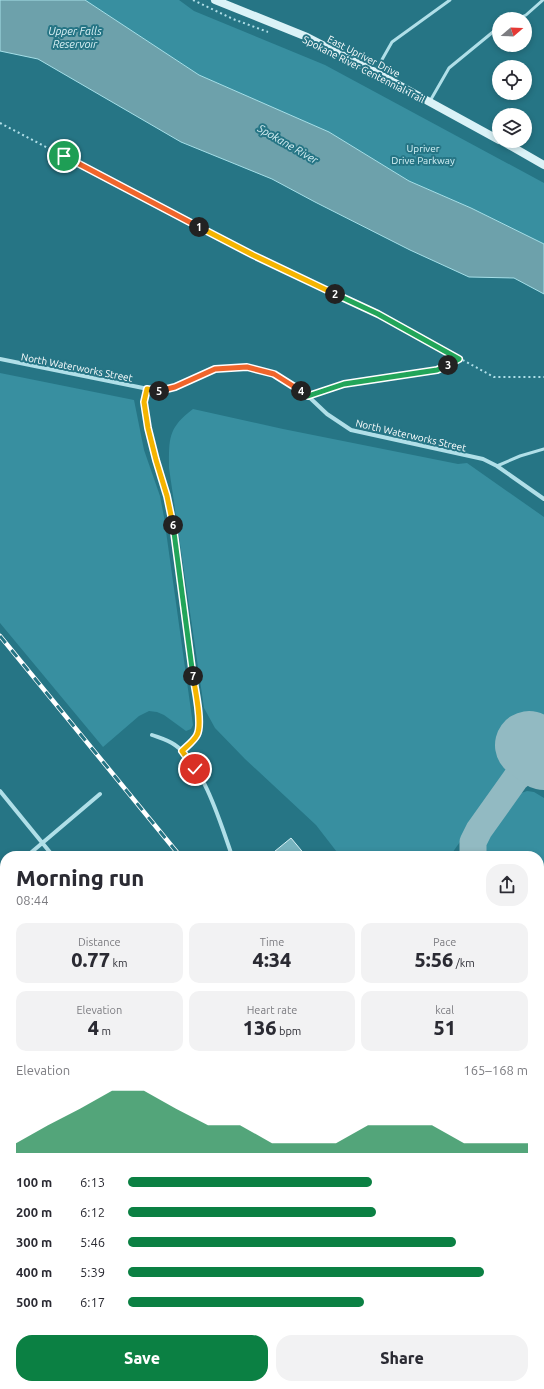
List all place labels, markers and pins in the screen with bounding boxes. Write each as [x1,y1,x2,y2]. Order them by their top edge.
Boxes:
pin [47,139,81,173]
pin: 1 [189,217,209,237]
pin: 2 [325,284,345,304]
pin: 3 [438,355,458,375]
pin: 5 [149,381,169,401]
pin: 4 [291,381,311,401]
pin: 6 [163,515,183,535]
pin: 7 [183,666,203,686]
pin [178,752,212,786]

